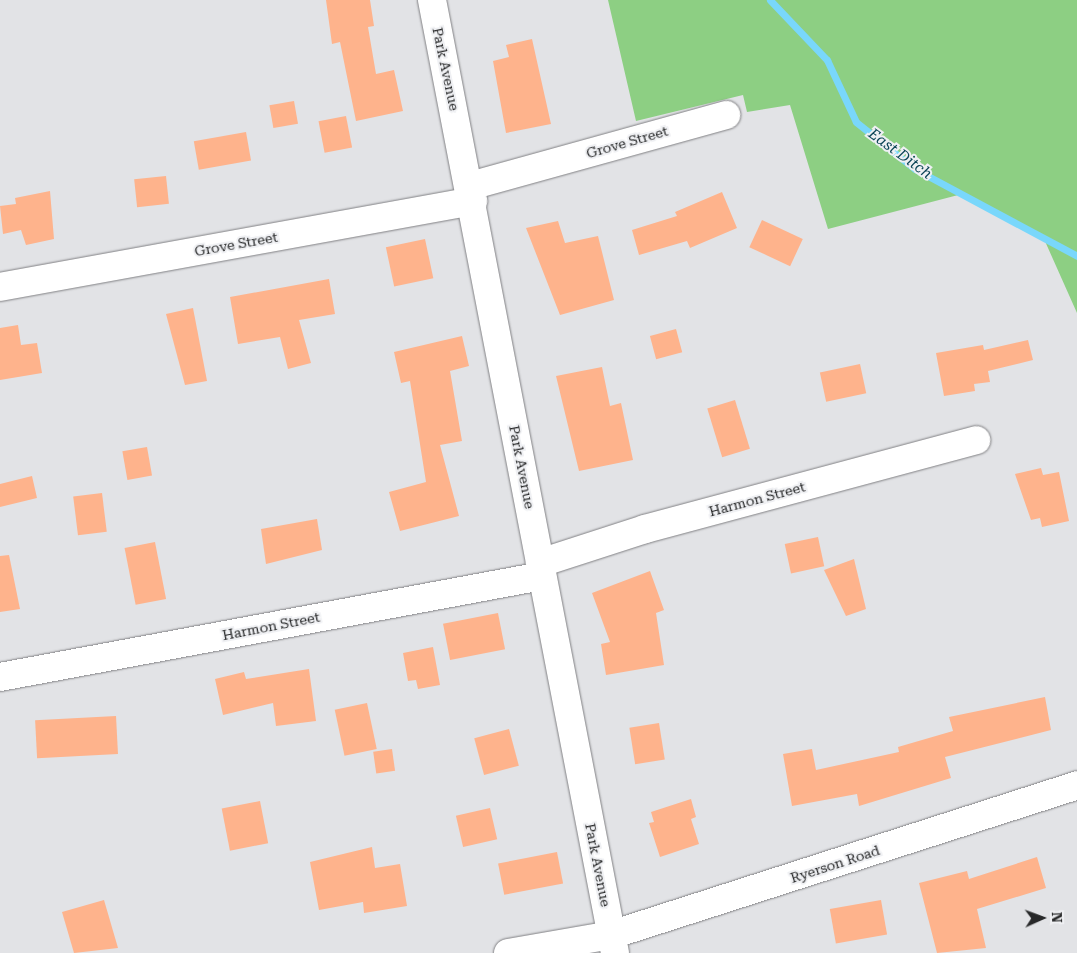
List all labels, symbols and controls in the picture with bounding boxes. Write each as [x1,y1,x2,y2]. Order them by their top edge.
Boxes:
street label: Park Avenue [429,26,463,112]
street label: Grove Street [584,122,670,162]
water label: East Ditch [865,125,935,183]
street label: Grove Street [193,228,279,260]
street label: Park Avenue [506,424,538,510]
street label: Harmon Street [707,478,807,520]
street label: Harmon Street [221,608,321,644]
street label: Park Avenue [582,822,614,908]
street label: Ryerson Road [788,842,882,886]
north arrow [1017,893,1067,943]
text: N [1049,912,1065,923]

